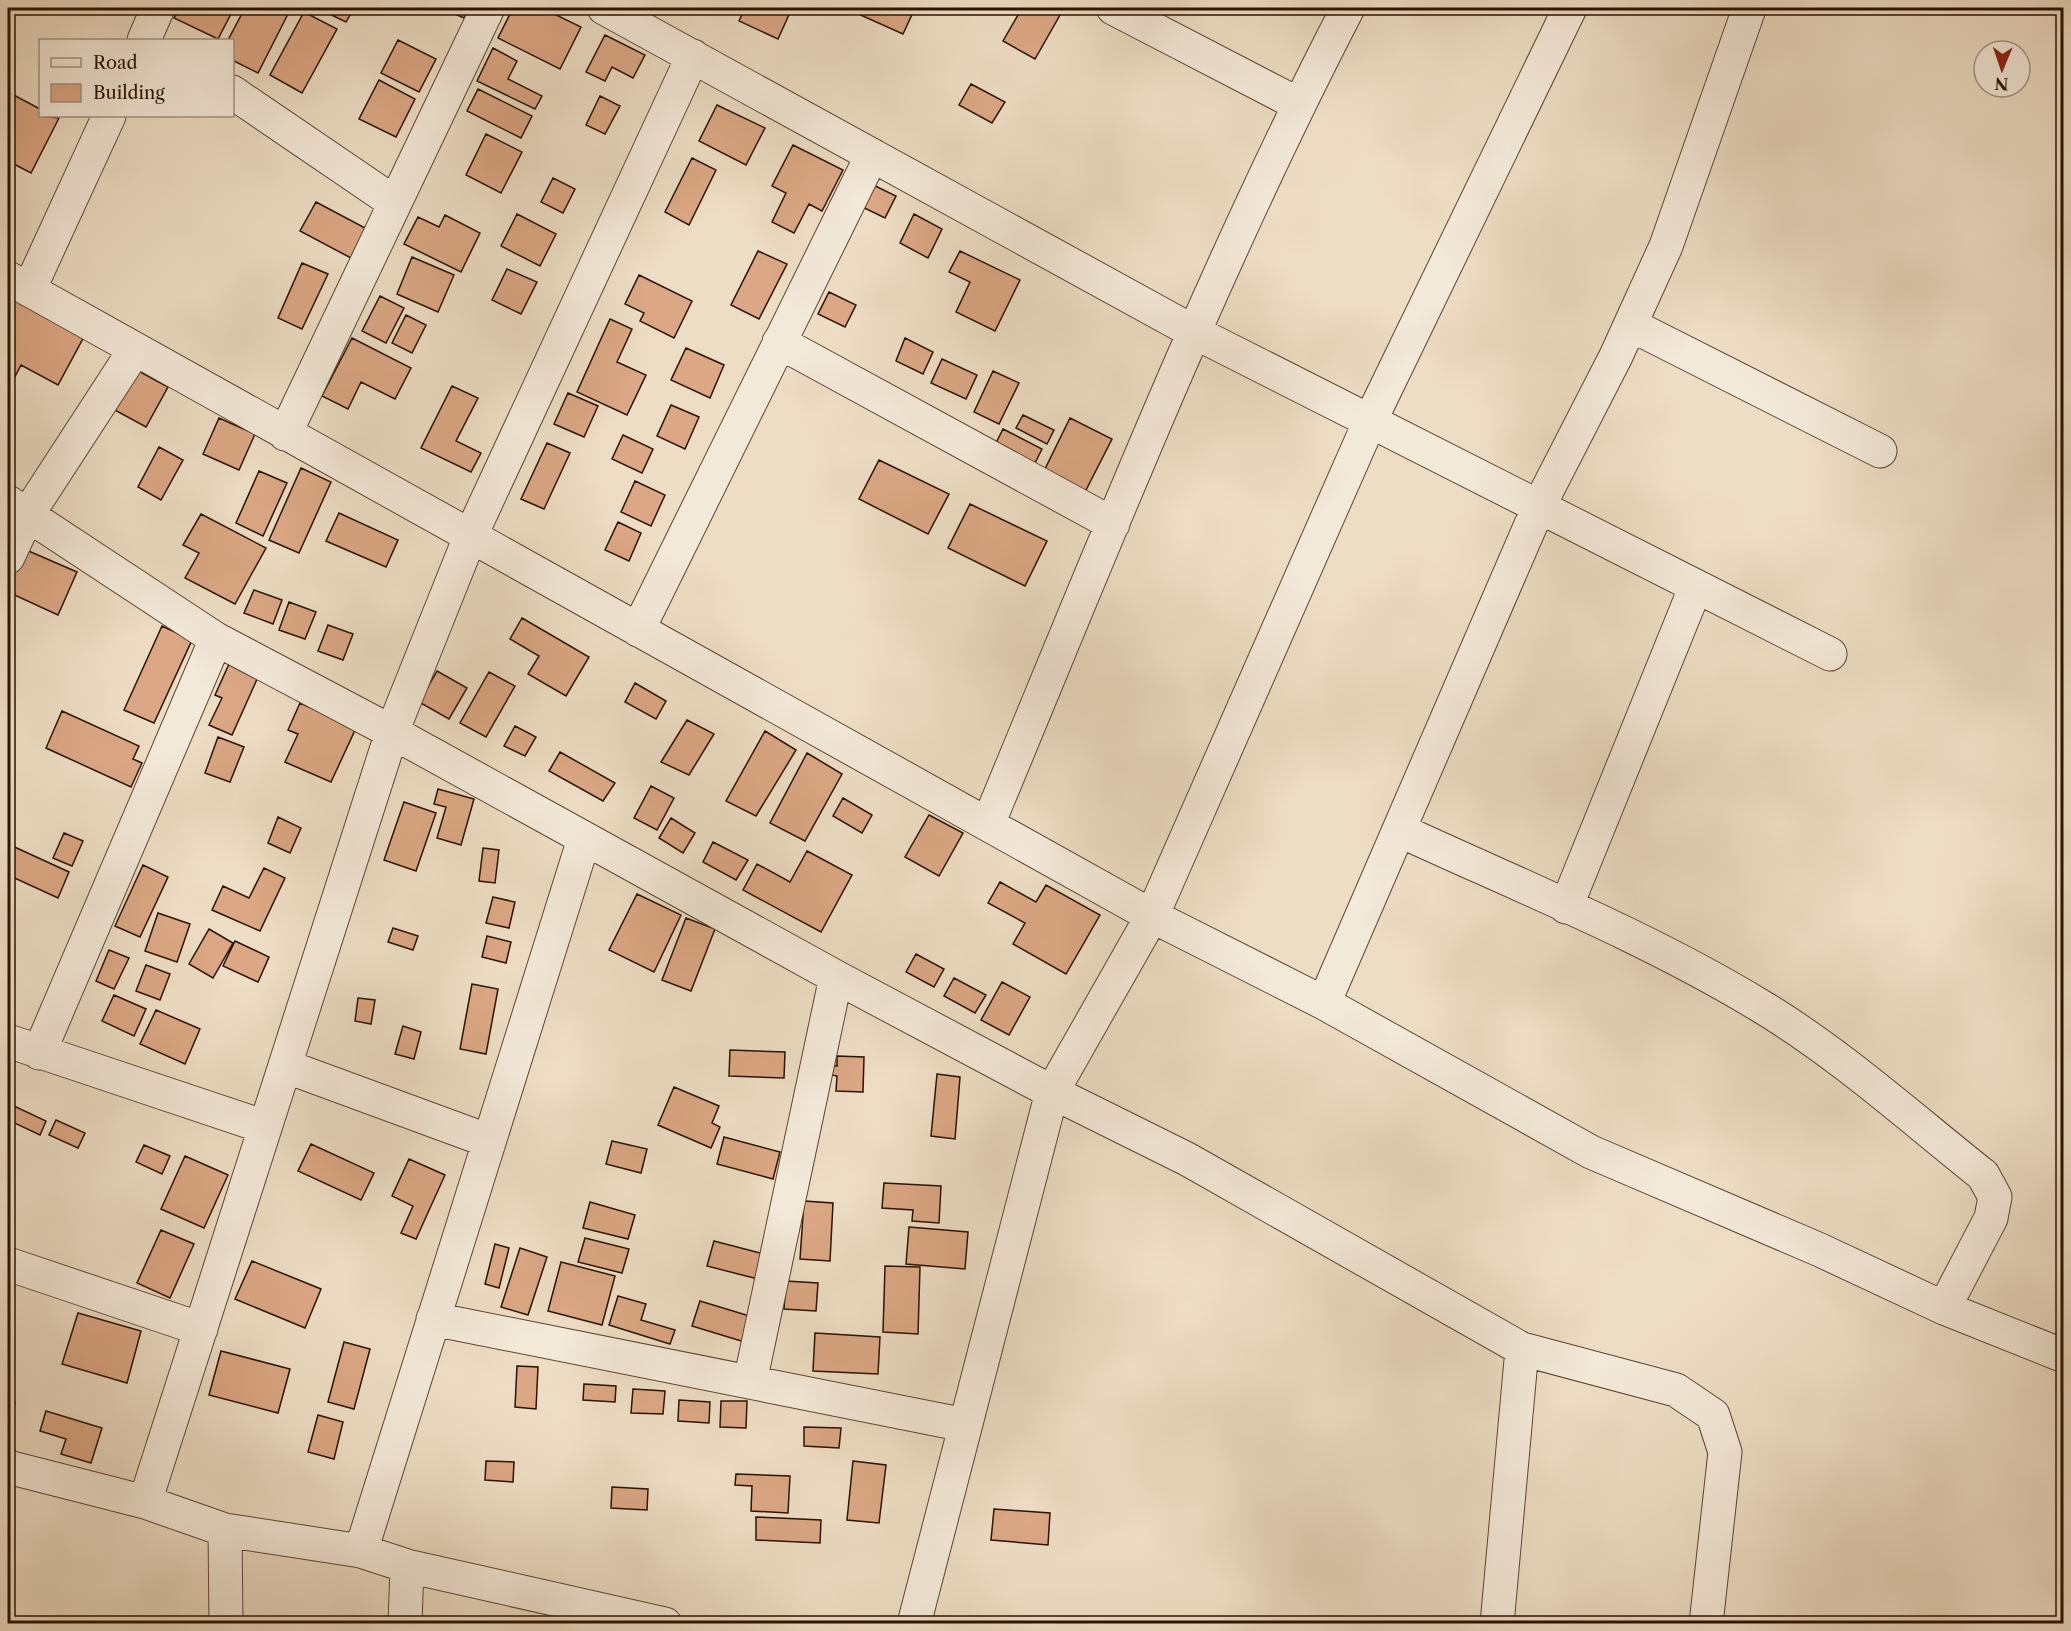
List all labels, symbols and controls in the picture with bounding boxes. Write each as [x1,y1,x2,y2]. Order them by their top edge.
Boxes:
legend [39,39,234,117]
north arrow [1972,39,2032,99]
text: Road [93,52,138,74]
text: N [1994,74,2009,94]
text: Building [93,82,165,104]

